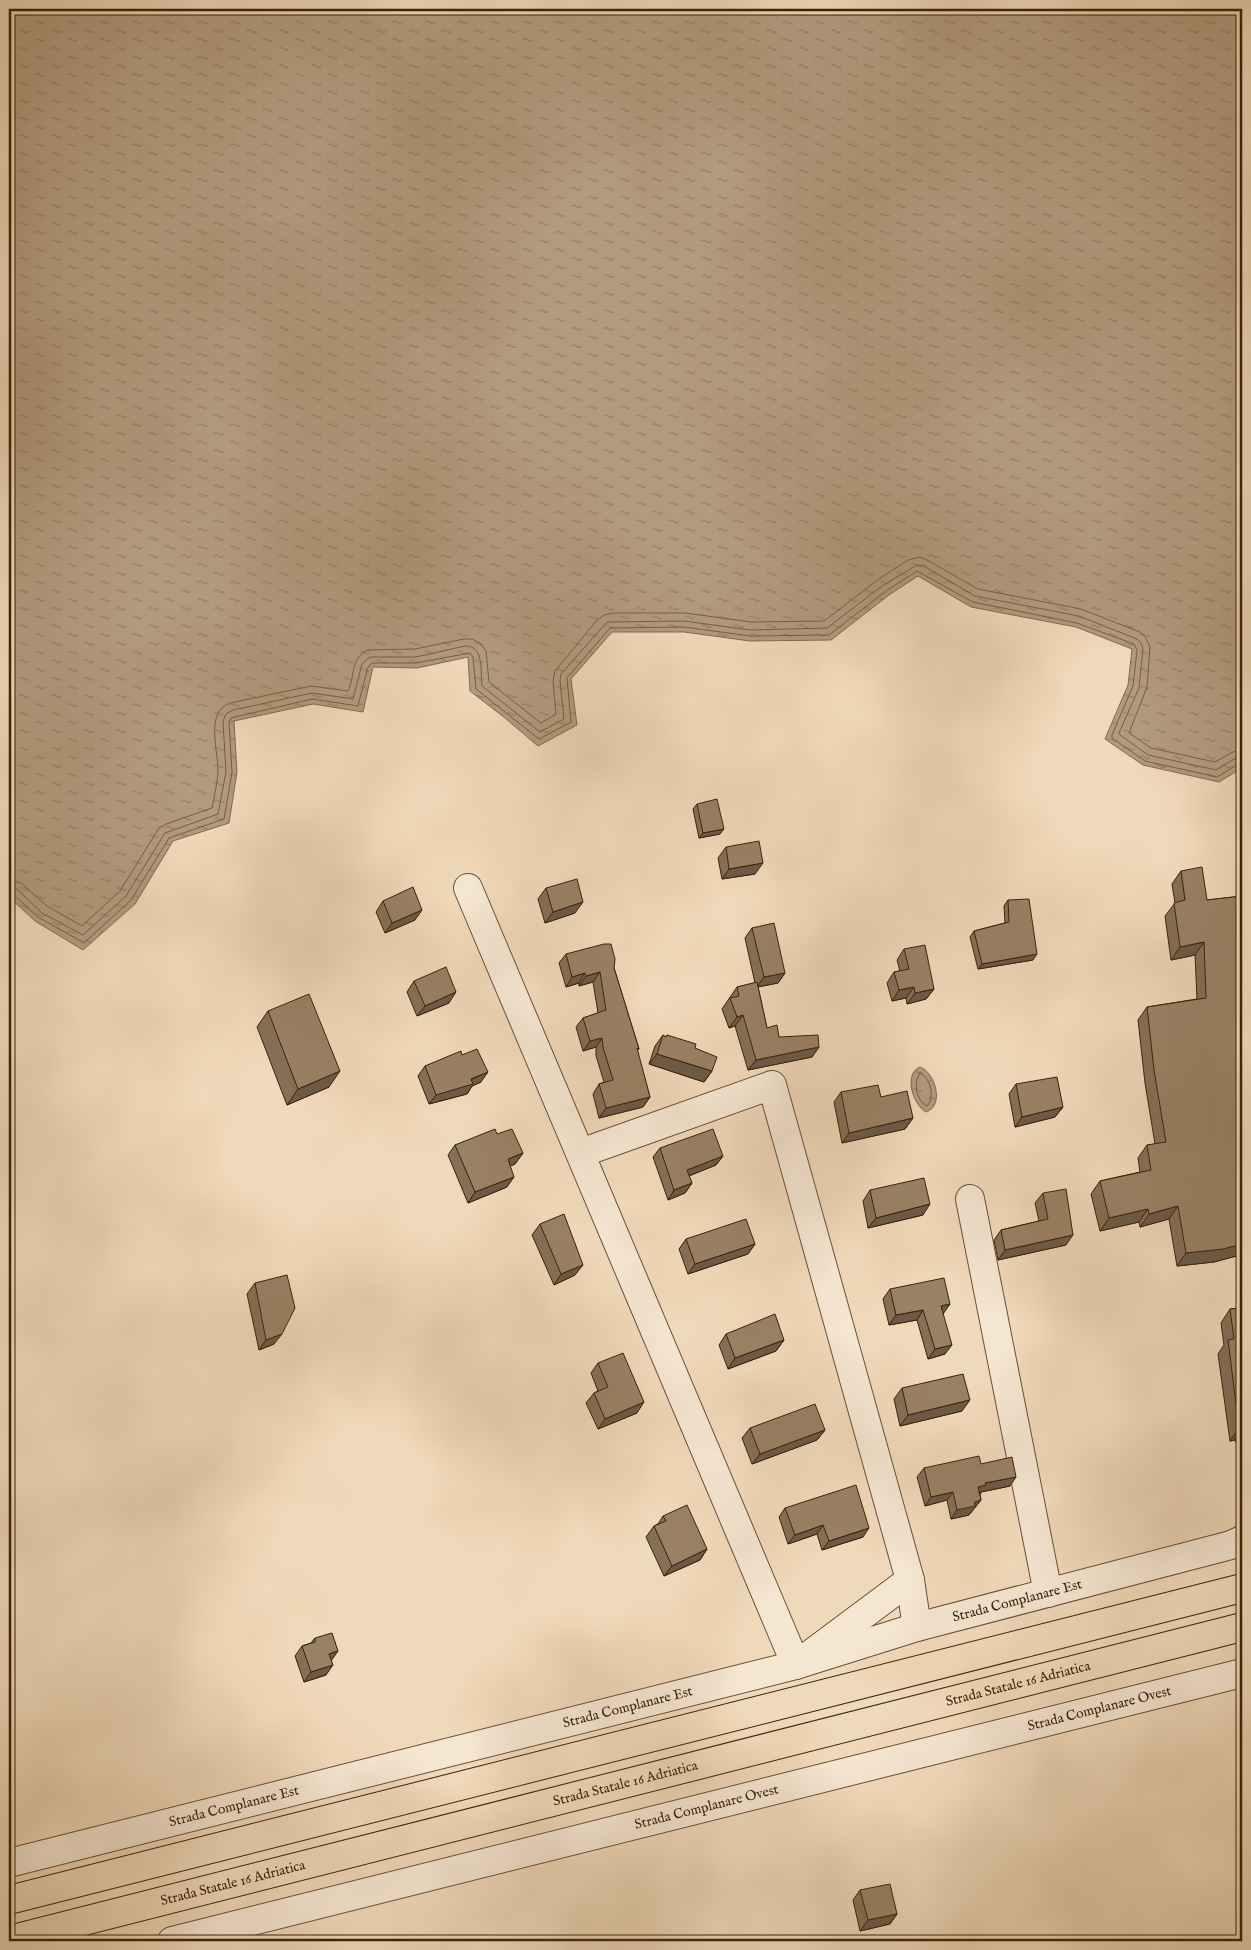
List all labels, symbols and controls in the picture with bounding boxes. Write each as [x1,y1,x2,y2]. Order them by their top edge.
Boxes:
street label: Strada Complanare Est [951,1575,1084,1626]
street label: Strada Statale 16 Adriatica [944,1657,1093,1711]
street label: Strada Complanare Est [561,1682,695,1732]
street label: Strada Complanare Ovest [1026,1682,1173,1735]
street label: Strada Statale 16 Adriatica [551,1756,701,1811]
street label: Strada Complanare Ovest [633,1780,781,1834]
street label: Strada Complanare Est [167,1781,301,1831]
street label: Strada Statale 16 Adriatica [159,1856,308,1910]

